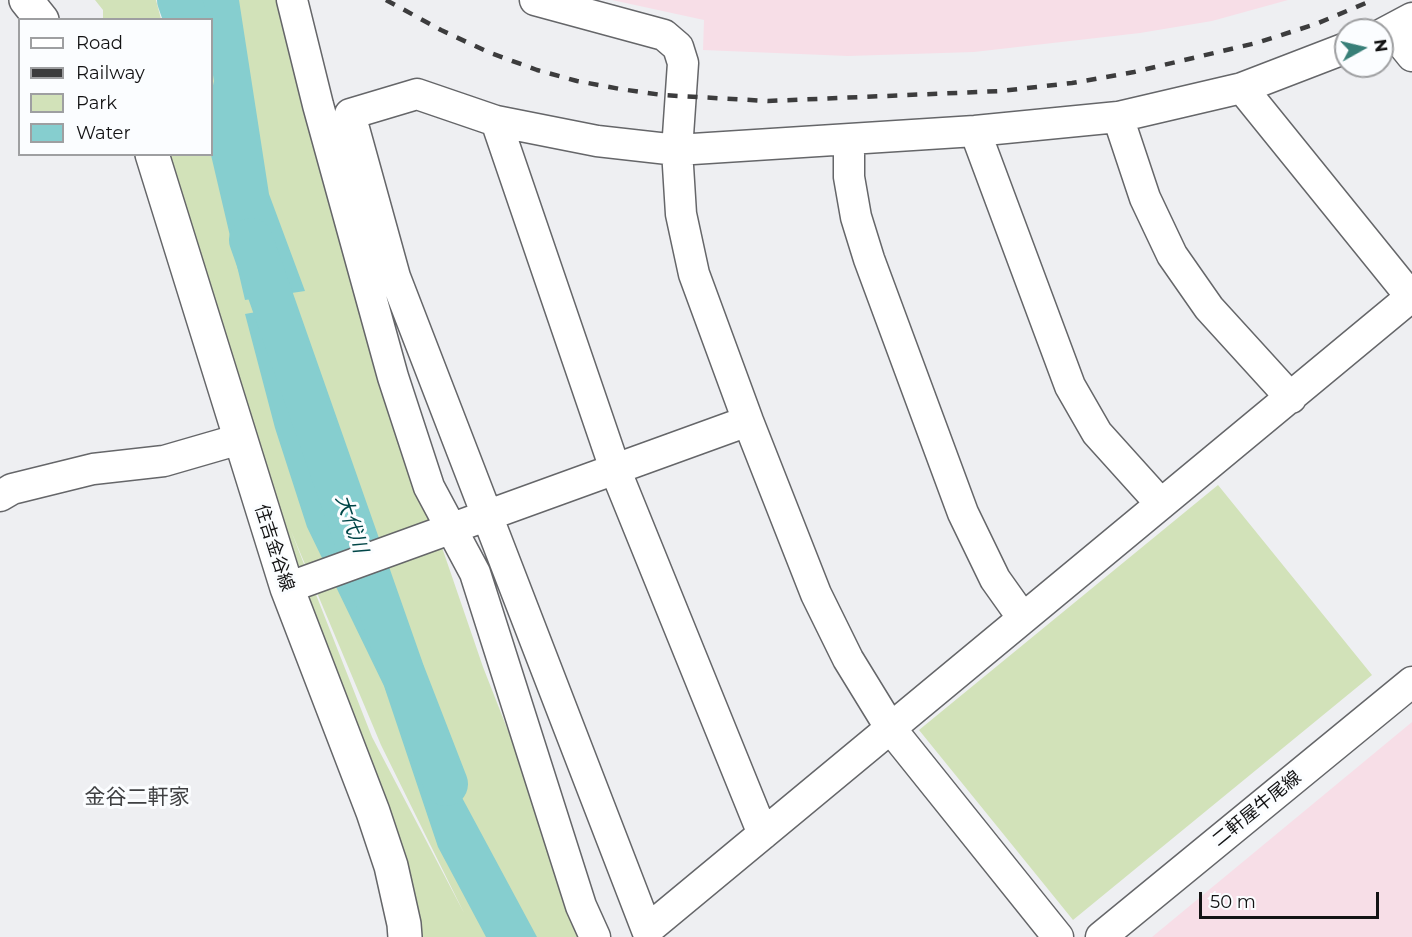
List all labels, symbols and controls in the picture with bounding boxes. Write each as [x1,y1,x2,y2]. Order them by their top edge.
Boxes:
legend [18,18,213,156]
north arrow [1334,18,1394,78]
text: Road [76,32,123,54]
text: N [1370,38,1391,53]
text: Railway [76,62,145,84]
text: Park [76,92,117,114]
text: Water [76,122,131,144]
water label: 大代川 [330,492,372,556]
street label: 住吉金谷線 [250,502,298,594]
street label: 二軒屋牛尾線 [1208,767,1306,851]
district label: 金谷二軒家 [85,785,189,811]
scale bar [1202,880,1382,918]
text: 50 m [1210,891,1256,913]

